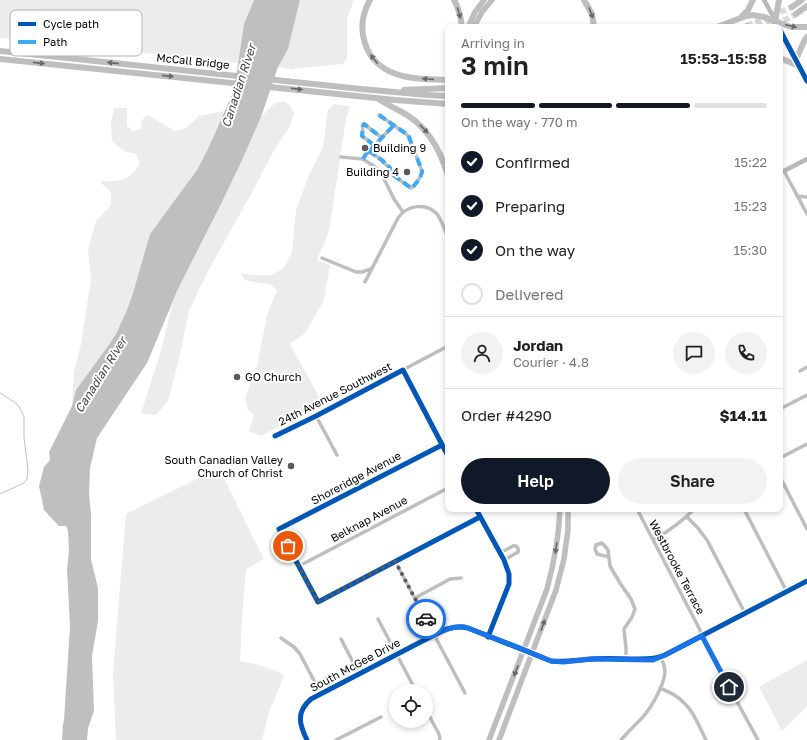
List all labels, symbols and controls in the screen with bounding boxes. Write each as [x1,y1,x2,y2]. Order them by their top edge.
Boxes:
one-way arrow [456,7,462,19]
one-way arrow [588,7,594,19]
legend [10,10,142,56]
text: Cycle path [43,17,99,30]
one-way arrow [785,23,797,29]
text: Path [43,35,67,48]
text: Arriving in [461,35,525,51]
water label: Canadian River [218,40,260,129]
text: 15:53–15:58 [680,49,767,67]
street label: McCall Bridge [156,50,230,71]
text: 3 min [461,50,529,81]
one-way arrow [370,53,378,64]
one-way arrow [33,59,45,66]
one-way arrow [107,60,119,66]
one-way arrow [162,73,174,79]
one-way arrow [422,75,434,82]
one-way arrow [291,86,303,93]
text: On the way · 770 m [461,114,577,130]
one-way arrow [419,125,428,134]
place label: Building 9 [373,141,426,154]
marker: Building 9 [360,143,370,153]
icon: check [461,151,483,173]
text: Confirmed [495,153,570,171]
text: 15:22 [734,154,767,170]
place label: Building 4 [346,165,399,178]
marker: Building 4 [402,167,412,177]
icon: check [461,195,483,217]
text: Preparing [495,197,565,215]
text: 15:23 [734,198,767,214]
icon: check [461,239,483,261]
text: On the way [495,241,575,259]
text: 15:30 [734,242,767,258]
text: Delivered [495,285,563,303]
water label: Canadian River [71,332,131,415]
button: person [461,332,503,374]
button: chat [673,332,715,374]
button: phone [725,332,767,374]
text: Jordan [513,336,563,354]
text: Courier · 4.8 [513,354,589,370]
street label: 24th Avenue Southwest [276,359,394,428]
place label: GO Church [245,370,302,383]
marker: GO Church [232,372,242,382]
text: Order #4290 [461,406,552,424]
text: $14.11 [720,406,767,424]
street label: Shoreridge Avenue [309,448,403,507]
place label: South Canadian Valley Church of Christ [164,453,283,479]
button: Help [461,458,610,504]
button: Share [618,458,767,504]
marker: South Canadian Valley Church of Christ [286,461,296,471]
street label: Belknap Avenue [328,493,409,544]
street label: Westbrooke Terrace [647,517,708,616]
pin [271,529,305,563]
icon: bag [277,535,299,557]
one-way arrow [553,542,559,554]
courier [406,599,446,639]
icon: car [415,608,437,630]
one-way arrow [540,619,546,631]
street label: South McGee Drive [307,635,402,694]
one-way arrow [513,666,519,678]
pin [712,670,746,704]
icon: home [718,676,740,698]
map controls [389,684,433,728]
button: locate [389,684,433,728]

